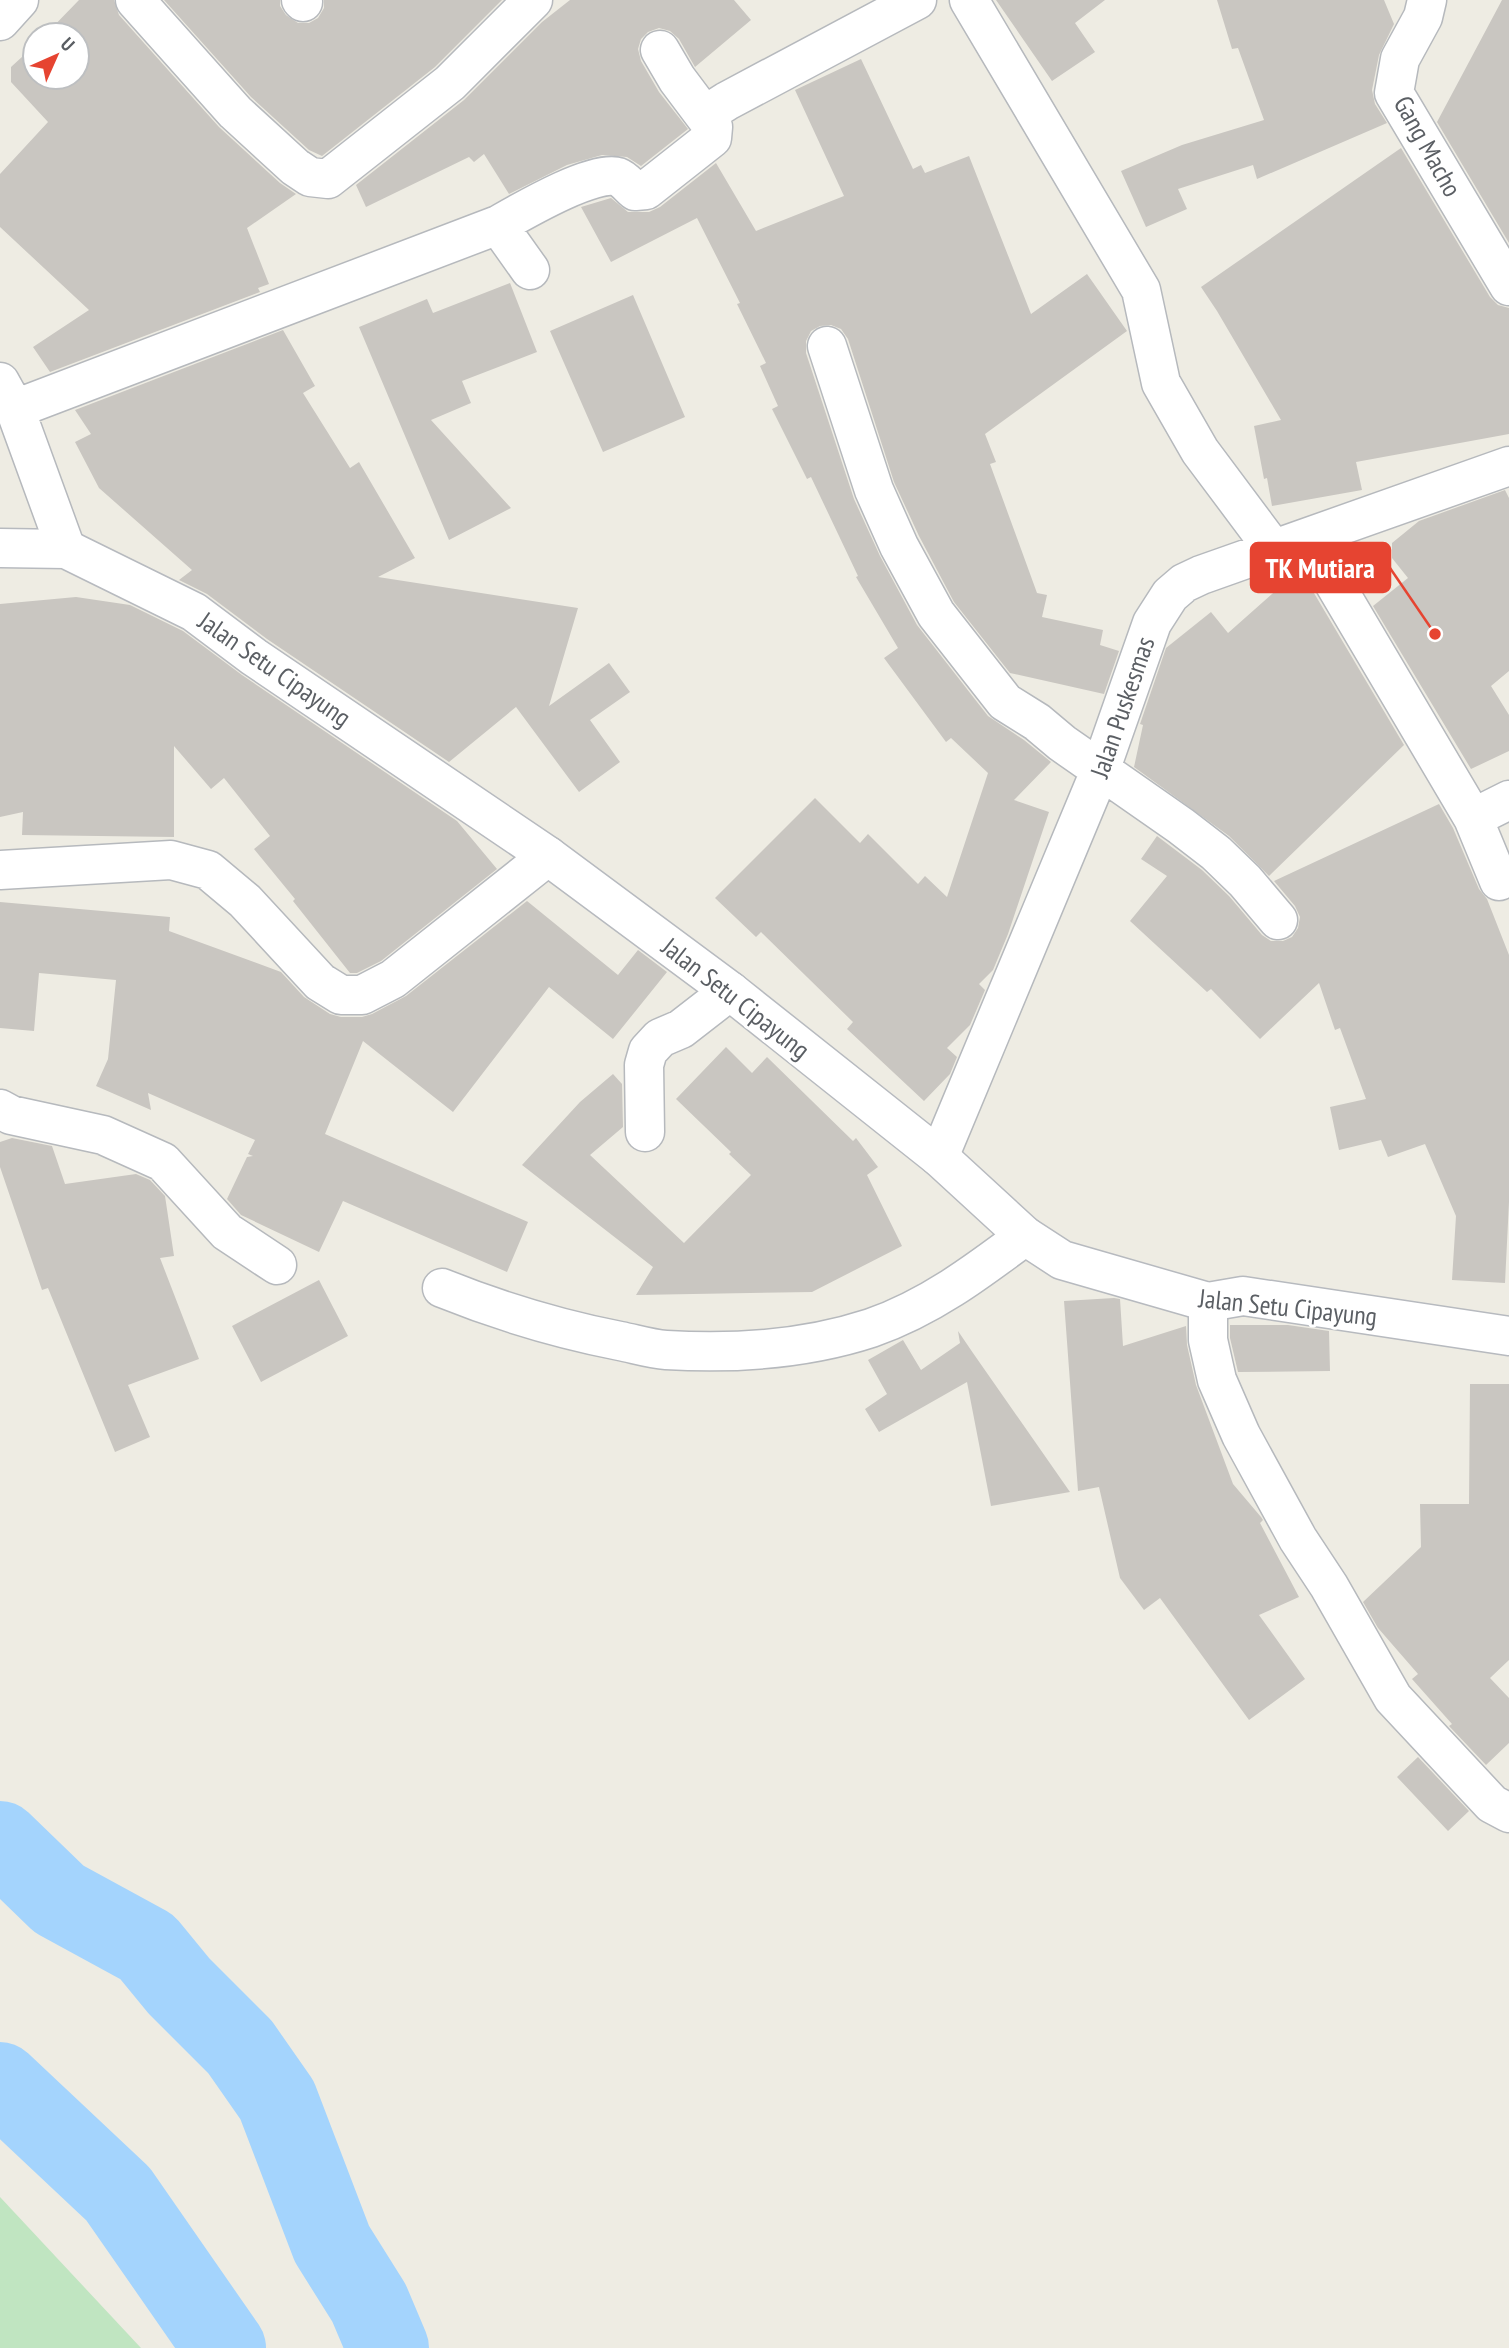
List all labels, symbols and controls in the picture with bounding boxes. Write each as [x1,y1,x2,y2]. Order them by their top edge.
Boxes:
north arrow [21,21,91,91]
text: U [56,32,80,56]
street label: Gang Macho [1387,90,1469,202]
callout: TK Mutiara [1251,543,1390,592]
text: TK Mutiara [1265,549,1375,586]
street label: Jalan Setu Cipayung [191,604,358,734]
street label: Jalan Puskesmas [1082,632,1161,783]
street label: Jalan Setu Cipayung [655,929,817,1066]
street label: Jalan Setu Cipayung [1196,1281,1379,1333]

